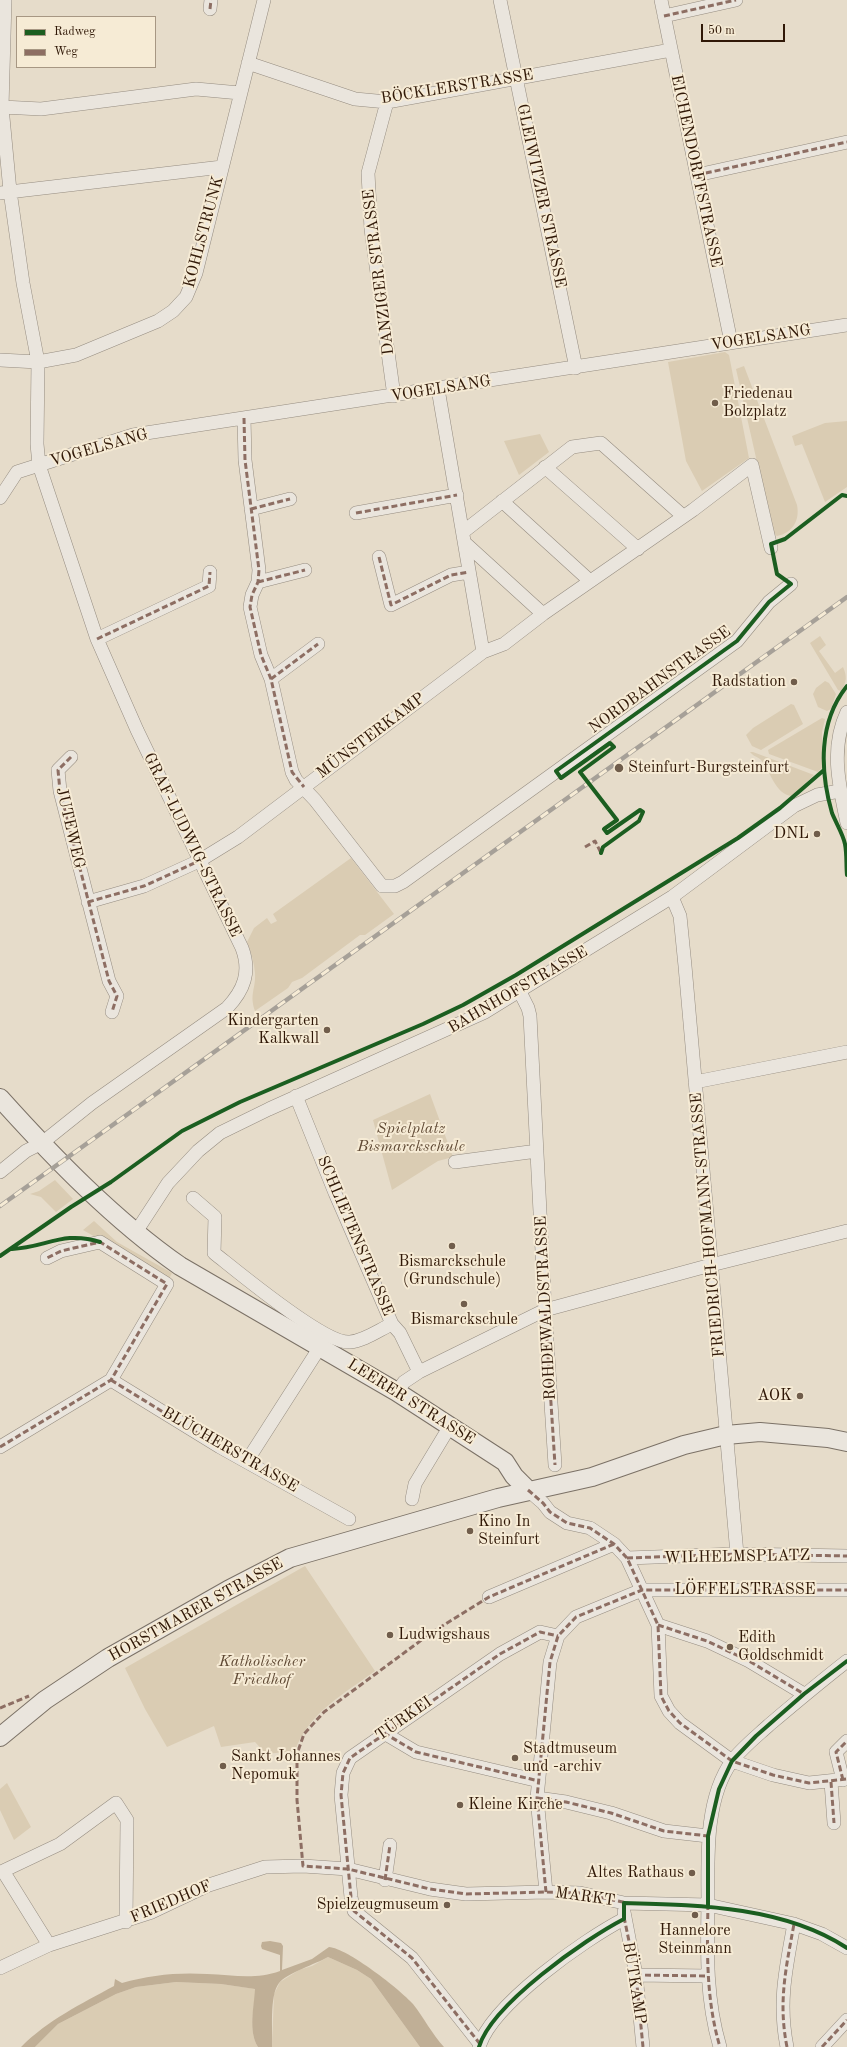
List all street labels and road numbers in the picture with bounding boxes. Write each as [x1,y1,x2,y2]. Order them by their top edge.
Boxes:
street label: BÖCKLERSTRASSE [379,65,535,109]
street label: EICHENDORFFSTRASSE [666,73,726,269]
street label: GLEIWITZER STRASSE [512,102,570,290]
street label: KOHLSTRUNK [180,174,228,290]
street label: DANZIGER STRASSE [359,188,399,356]
street label: VOGELSANG [709,321,813,355]
street label: VOGELSANG [389,372,493,406]
street label: VOGELSANG [48,425,150,471]
street label: NORDBAHNSTRASSE [585,622,735,738]
street label: MÜNSTERKAMP [313,689,429,783]
street label: GRAF-LUDWIG-STRASSE [139,750,245,940]
street label: JUTEWEG [51,785,89,871]
street label: BAHNHOFSTRASSE [445,942,591,1038]
street label: FRIEDRICH-HOFMANN-STRASSE [687,1092,729,1358]
street label: SCHLIETENSTRASSE [313,1153,397,1319]
street label: ROHDEWALDSTRASSE [532,1215,560,1401]
street label: LEERER STRASSE [344,1355,478,1449]
street label: BLÜCHERSTRASSE [158,1403,302,1497]
street label: WILHELMSPLATZ [664,1546,810,1568]
street label: HORSTMARER STRASSE [105,1554,287,1666]
street label: LÖFFELSTRASSE [674,1580,816,1600]
street label: TÜRKEI [372,1693,436,1745]
street label: FRIEDHOF [127,1876,215,1928]
street label: MARKT [554,1883,616,1911]
street label: BÜTKAMP [618,1940,650,2026]

